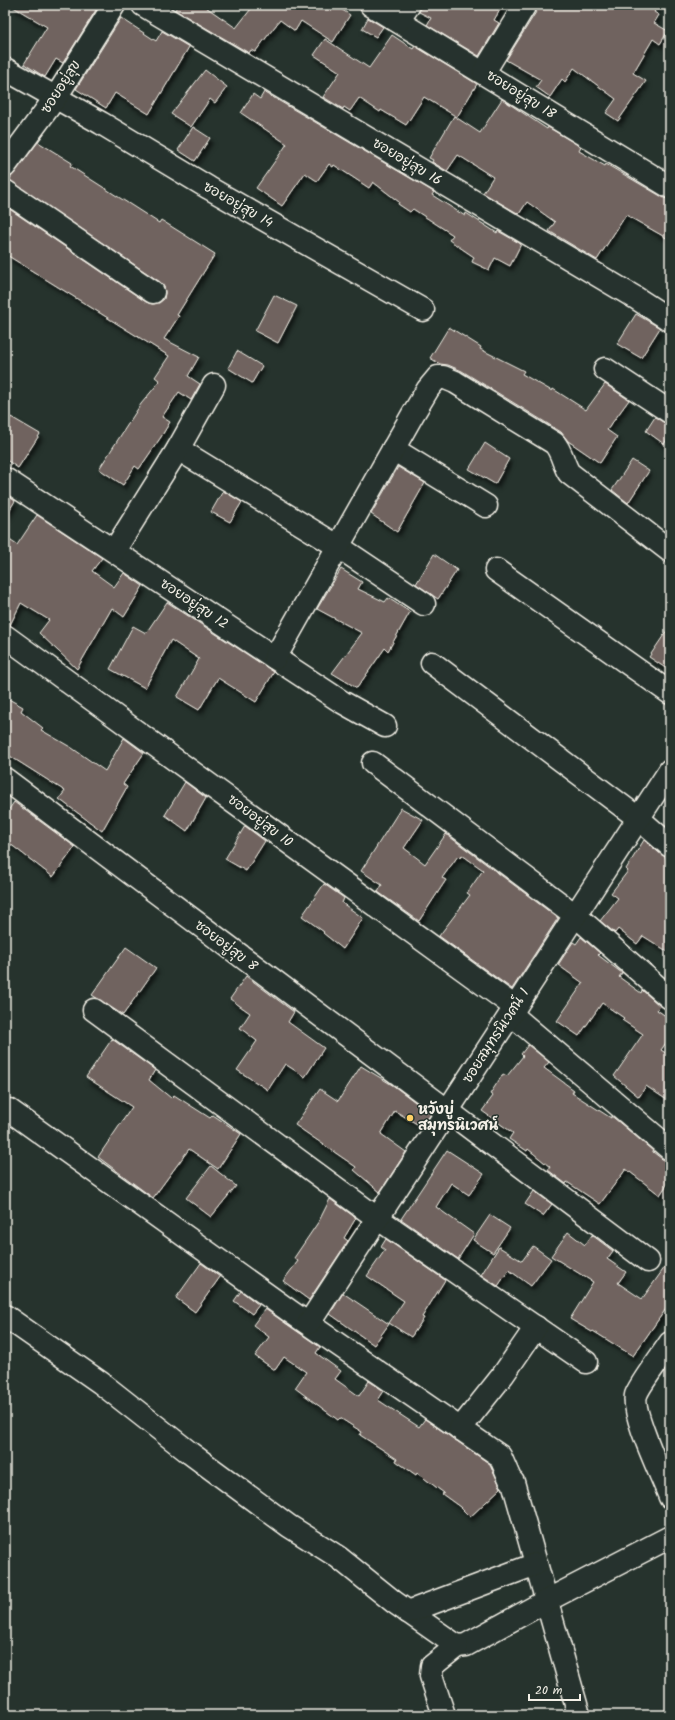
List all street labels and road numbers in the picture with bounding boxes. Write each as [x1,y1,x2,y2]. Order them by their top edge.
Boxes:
street label: ซอยอยู่สุข [35,56,87,118]
street label: ซอยอยู่สุข 18 [482,65,561,125]
street label: ซอยอยู่สุข 16 [368,132,446,192]
street label: ซอยอยู่สุข 14 [199,176,277,234]
street label: ซอยอยู่สุข 12 [155,573,233,635]
street label: ซอยอยู่สุข 10 [223,789,297,853]
street label: ซอยอยู่สุข 8 [190,915,263,977]
street label: ซอยสมุทรนิเวศน์ 1 [457,984,535,1088]

